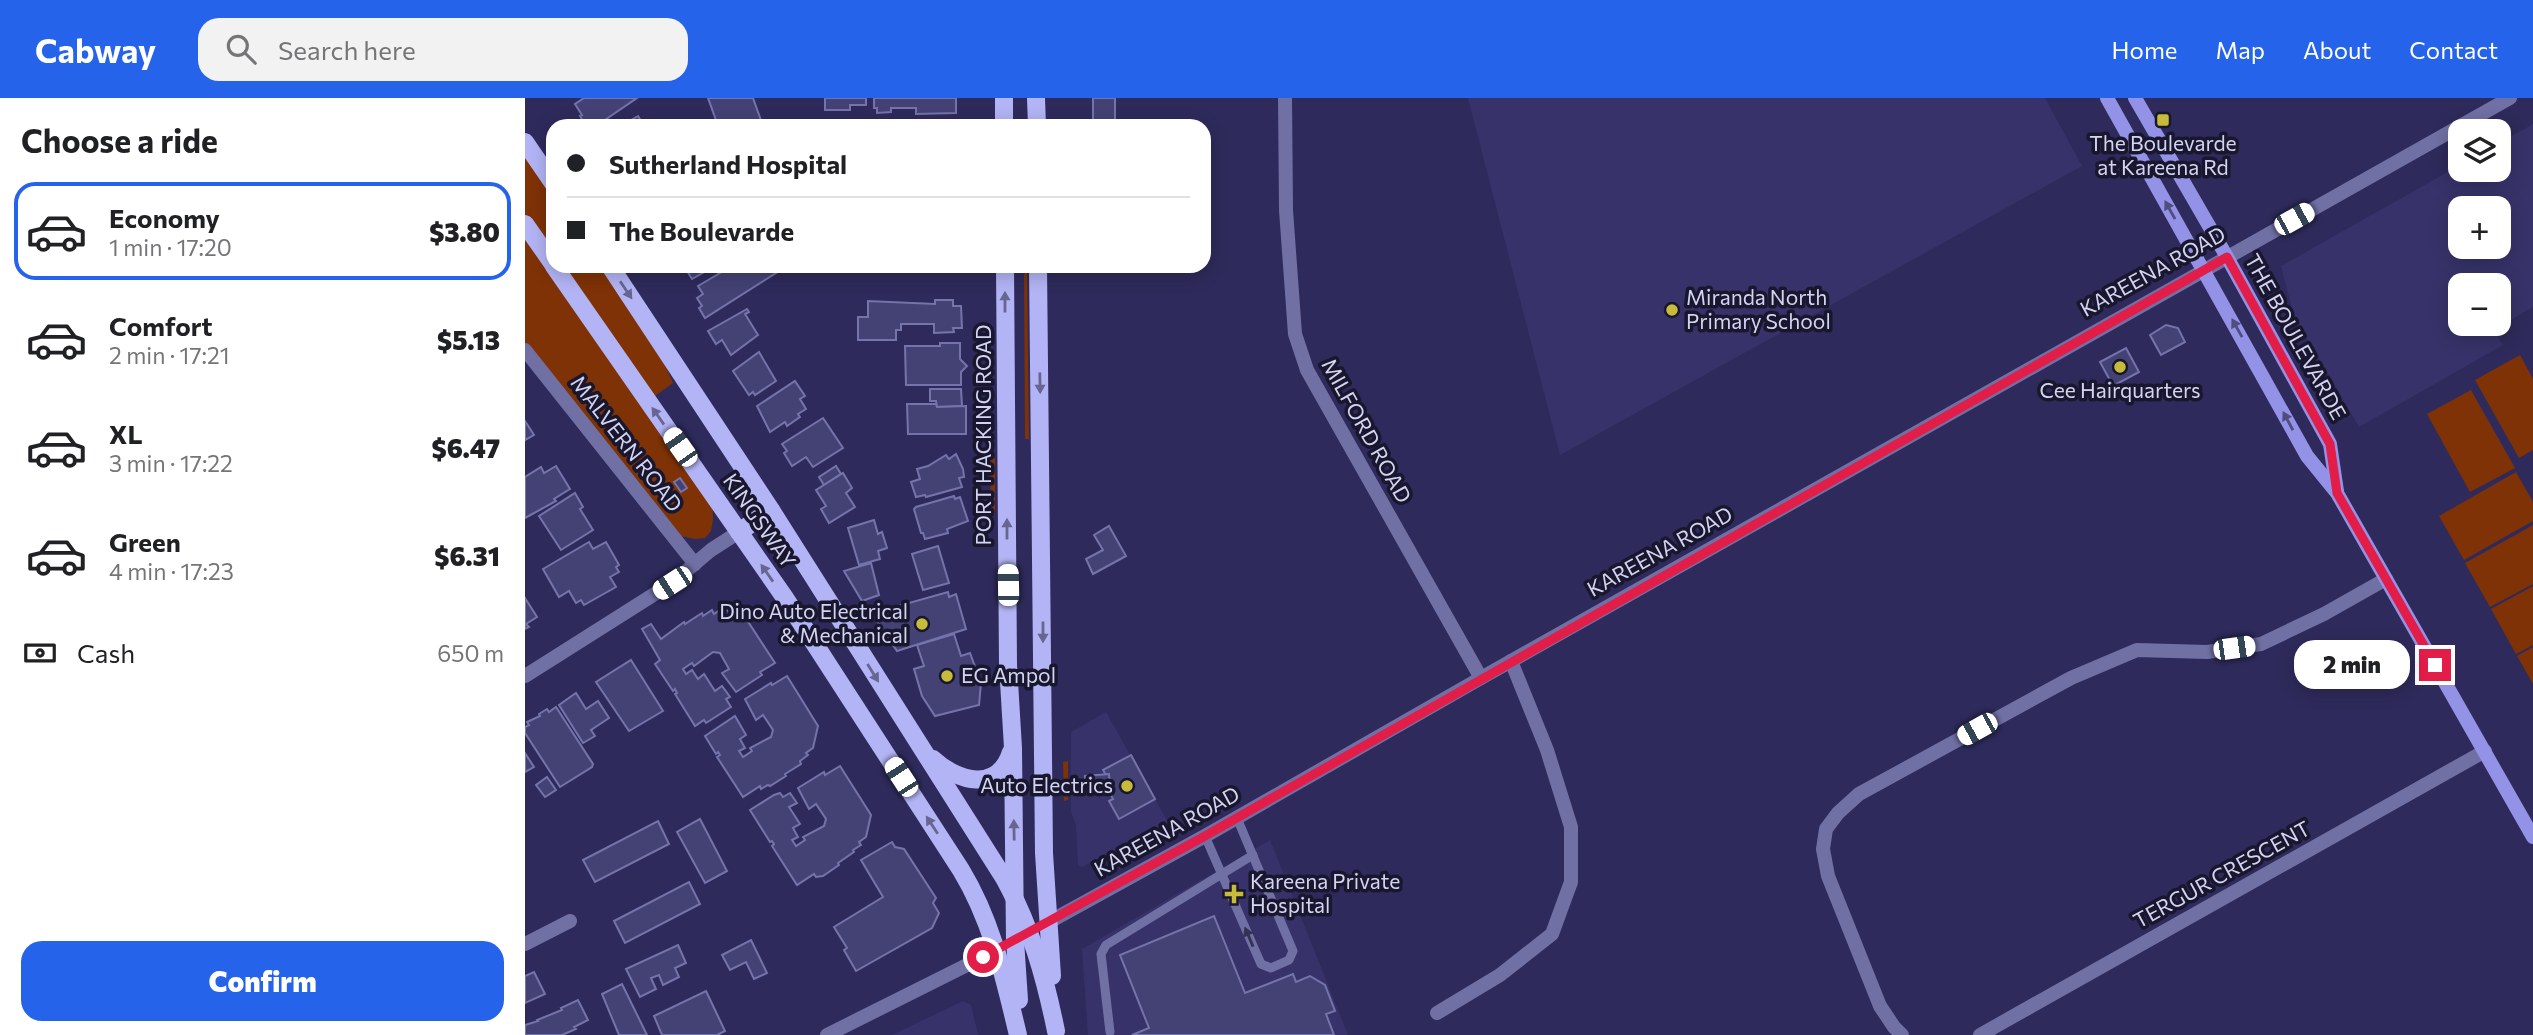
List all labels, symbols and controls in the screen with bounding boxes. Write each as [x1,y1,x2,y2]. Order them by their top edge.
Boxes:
search box [198,18,688,81]
text: Cabway [35,29,156,70]
icon: search [222,30,260,68]
text: Search here [278,34,416,65]
text: Home [2112,35,2178,64]
text: Map [2216,35,2265,64]
text: About [2303,35,2371,64]
text: Contact [2409,35,2498,64]
marker: The Boulevarde at Kareena Rd [2155,112,2171,128]
map controls [2448,119,2511,336]
button: layers [2448,119,2511,182]
text: Choose a ride [21,120,218,160]
place label: The Boulevarde at Kareena Rd [2089,130,2237,179]
text: Sutherland Hospital [609,148,847,179]
button: + [2448,196,2511,259]
icon: car [25,200,88,263]
car [2271,200,2318,238]
one-way arrow [2164,201,2176,220]
text: Economy [109,202,220,233]
text: The Boulevarde [609,215,794,246]
text: $3.80 [429,216,500,247]
street label: KAREENA ROAD [2075,220,2229,321]
text: 1 min · 17:20 [109,233,232,261]
street label: THE BOULEVARDE [2240,249,2352,424]
button: − [2448,273,2511,336]
one-way arrow [619,281,632,300]
place label: Miranda North Primary School [1686,284,1831,333]
one-way arrow [1000,290,1011,312]
marker: Miranda North Primary School [1664,302,1680,318]
icon: car [25,308,88,371]
text: Comfort [109,310,212,341]
one-way arrow [2231,319,2243,338]
text: $5.13 [437,324,500,355]
street label: PORT HACKING ROAD [970,325,995,545]
text: 2 min · 17:21 [109,341,230,369]
street label: MILFORD ROAD [1317,354,1417,507]
marker: Cee Hairquarters [2112,359,2128,375]
street label: MALVERN ROAD [566,370,688,516]
one-way arrow [1034,372,1046,394]
place label: Cee Hairquarters [2039,377,2201,402]
one-way arrow [651,407,665,425]
one-way arrow [2282,411,2294,431]
icon: car [25,416,88,479]
text: XL [109,418,143,449]
car [660,424,701,470]
text: $6.47 [432,432,500,463]
text: 3 min · 17:22 [109,449,233,477]
street label: KINGSWAY [719,468,802,572]
street label: KAREENA ROAD [1582,500,1736,601]
one-way arrow [1001,518,1013,540]
icon: car [25,524,88,587]
text: Green [109,526,181,557]
text: $6.31 [434,540,500,571]
text: 4 min · 17:23 [109,557,234,585]
car [649,563,696,603]
one-way arrow [760,564,774,582]
car [998,564,1019,606]
place label: Dino Auto Electrical & Mechanical [719,598,908,647]
marker: Dino Auto Electrical & Mechanical [914,616,930,632]
one-way arrow [1037,621,1049,643]
icon: cash [21,634,59,672]
car [2212,635,2257,661]
text: Cash [77,637,135,668]
text: 650 m [437,639,504,667]
callout: 2 min [2295,640,2410,690]
route end [2419,649,2451,681]
text: 2 min [2323,650,2381,678]
place label: EG Ampol [961,662,1056,687]
one-way arrow [867,664,880,683]
marker: EG Ampol [939,668,955,684]
car [1954,710,2001,748]
car [881,754,922,800]
place label: Auto Electrics [980,772,1113,797]
marker: Auto Electrics [1119,778,1135,794]
street label: KAREENA ROAD [1089,780,1243,881]
street label: TERGUR CRESCENT [2129,815,2314,933]
one-way arrow [925,816,939,834]
one-way arrow [1008,819,1020,841]
place label: Kareena Private Hospital [1250,868,1400,917]
marker: Kareena Private Hospital [1224,884,1244,904]
one-way arrow [1243,926,1254,947]
button: Confirm [21,941,504,1021]
route start [967,941,999,973]

